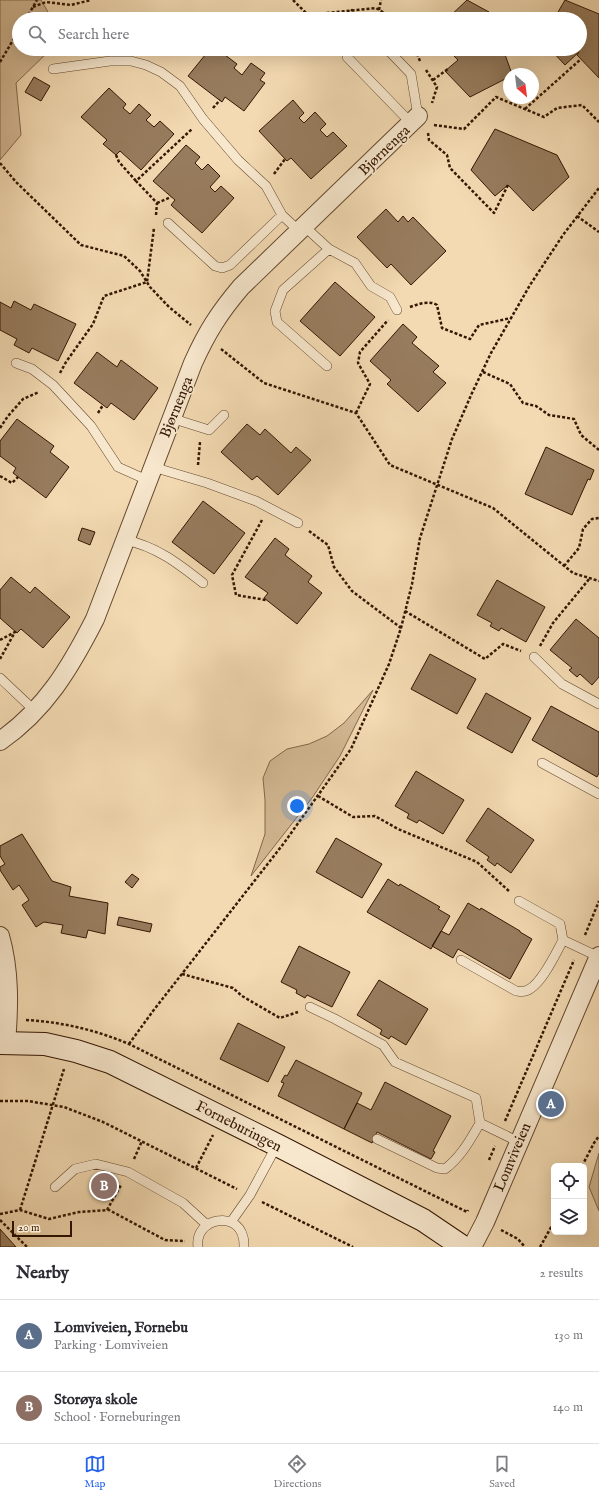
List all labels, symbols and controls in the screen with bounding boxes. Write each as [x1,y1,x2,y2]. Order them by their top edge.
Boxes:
search box [12,12,587,56]
icon: search [26,23,48,45]
text: Search here [58,25,129,44]
north arrow [503,68,539,104]
street label: Bjørnenga [355,121,415,180]
street label: Bjørnenga [156,373,198,441]
your location [287,796,307,816]
pin: A [538,1089,564,1119]
street label: Forneburingen [193,1097,285,1156]
street label: Lomviveien [489,1120,536,1195]
map controls [551,1163,587,1235]
button: locate [551,1163,587,1199]
pin: B [91,1171,117,1201]
button: layers [551,1199,587,1235]
scale bar [12,1219,72,1238]
text: 20 m [18,1221,39,1235]
text: Nearby [16,1263,69,1284]
text: 2 results [539,1265,583,1282]
text: Lomviveien, Fornebu [54,1318,188,1337]
text: A [25,1327,33,1344]
text: 130 m [554,1327,583,1344]
text: Parking · Lomviveien [54,1337,168,1354]
text: Storøya skole [54,1390,137,1409]
text: B [25,1399,33,1416]
text: 140 m [553,1399,583,1416]
text: School · Forneburingen [54,1409,181,1426]
tab: Map [84,1453,106,1491]
tab: Directions [274,1453,321,1491]
tab: Saved [489,1453,515,1491]

